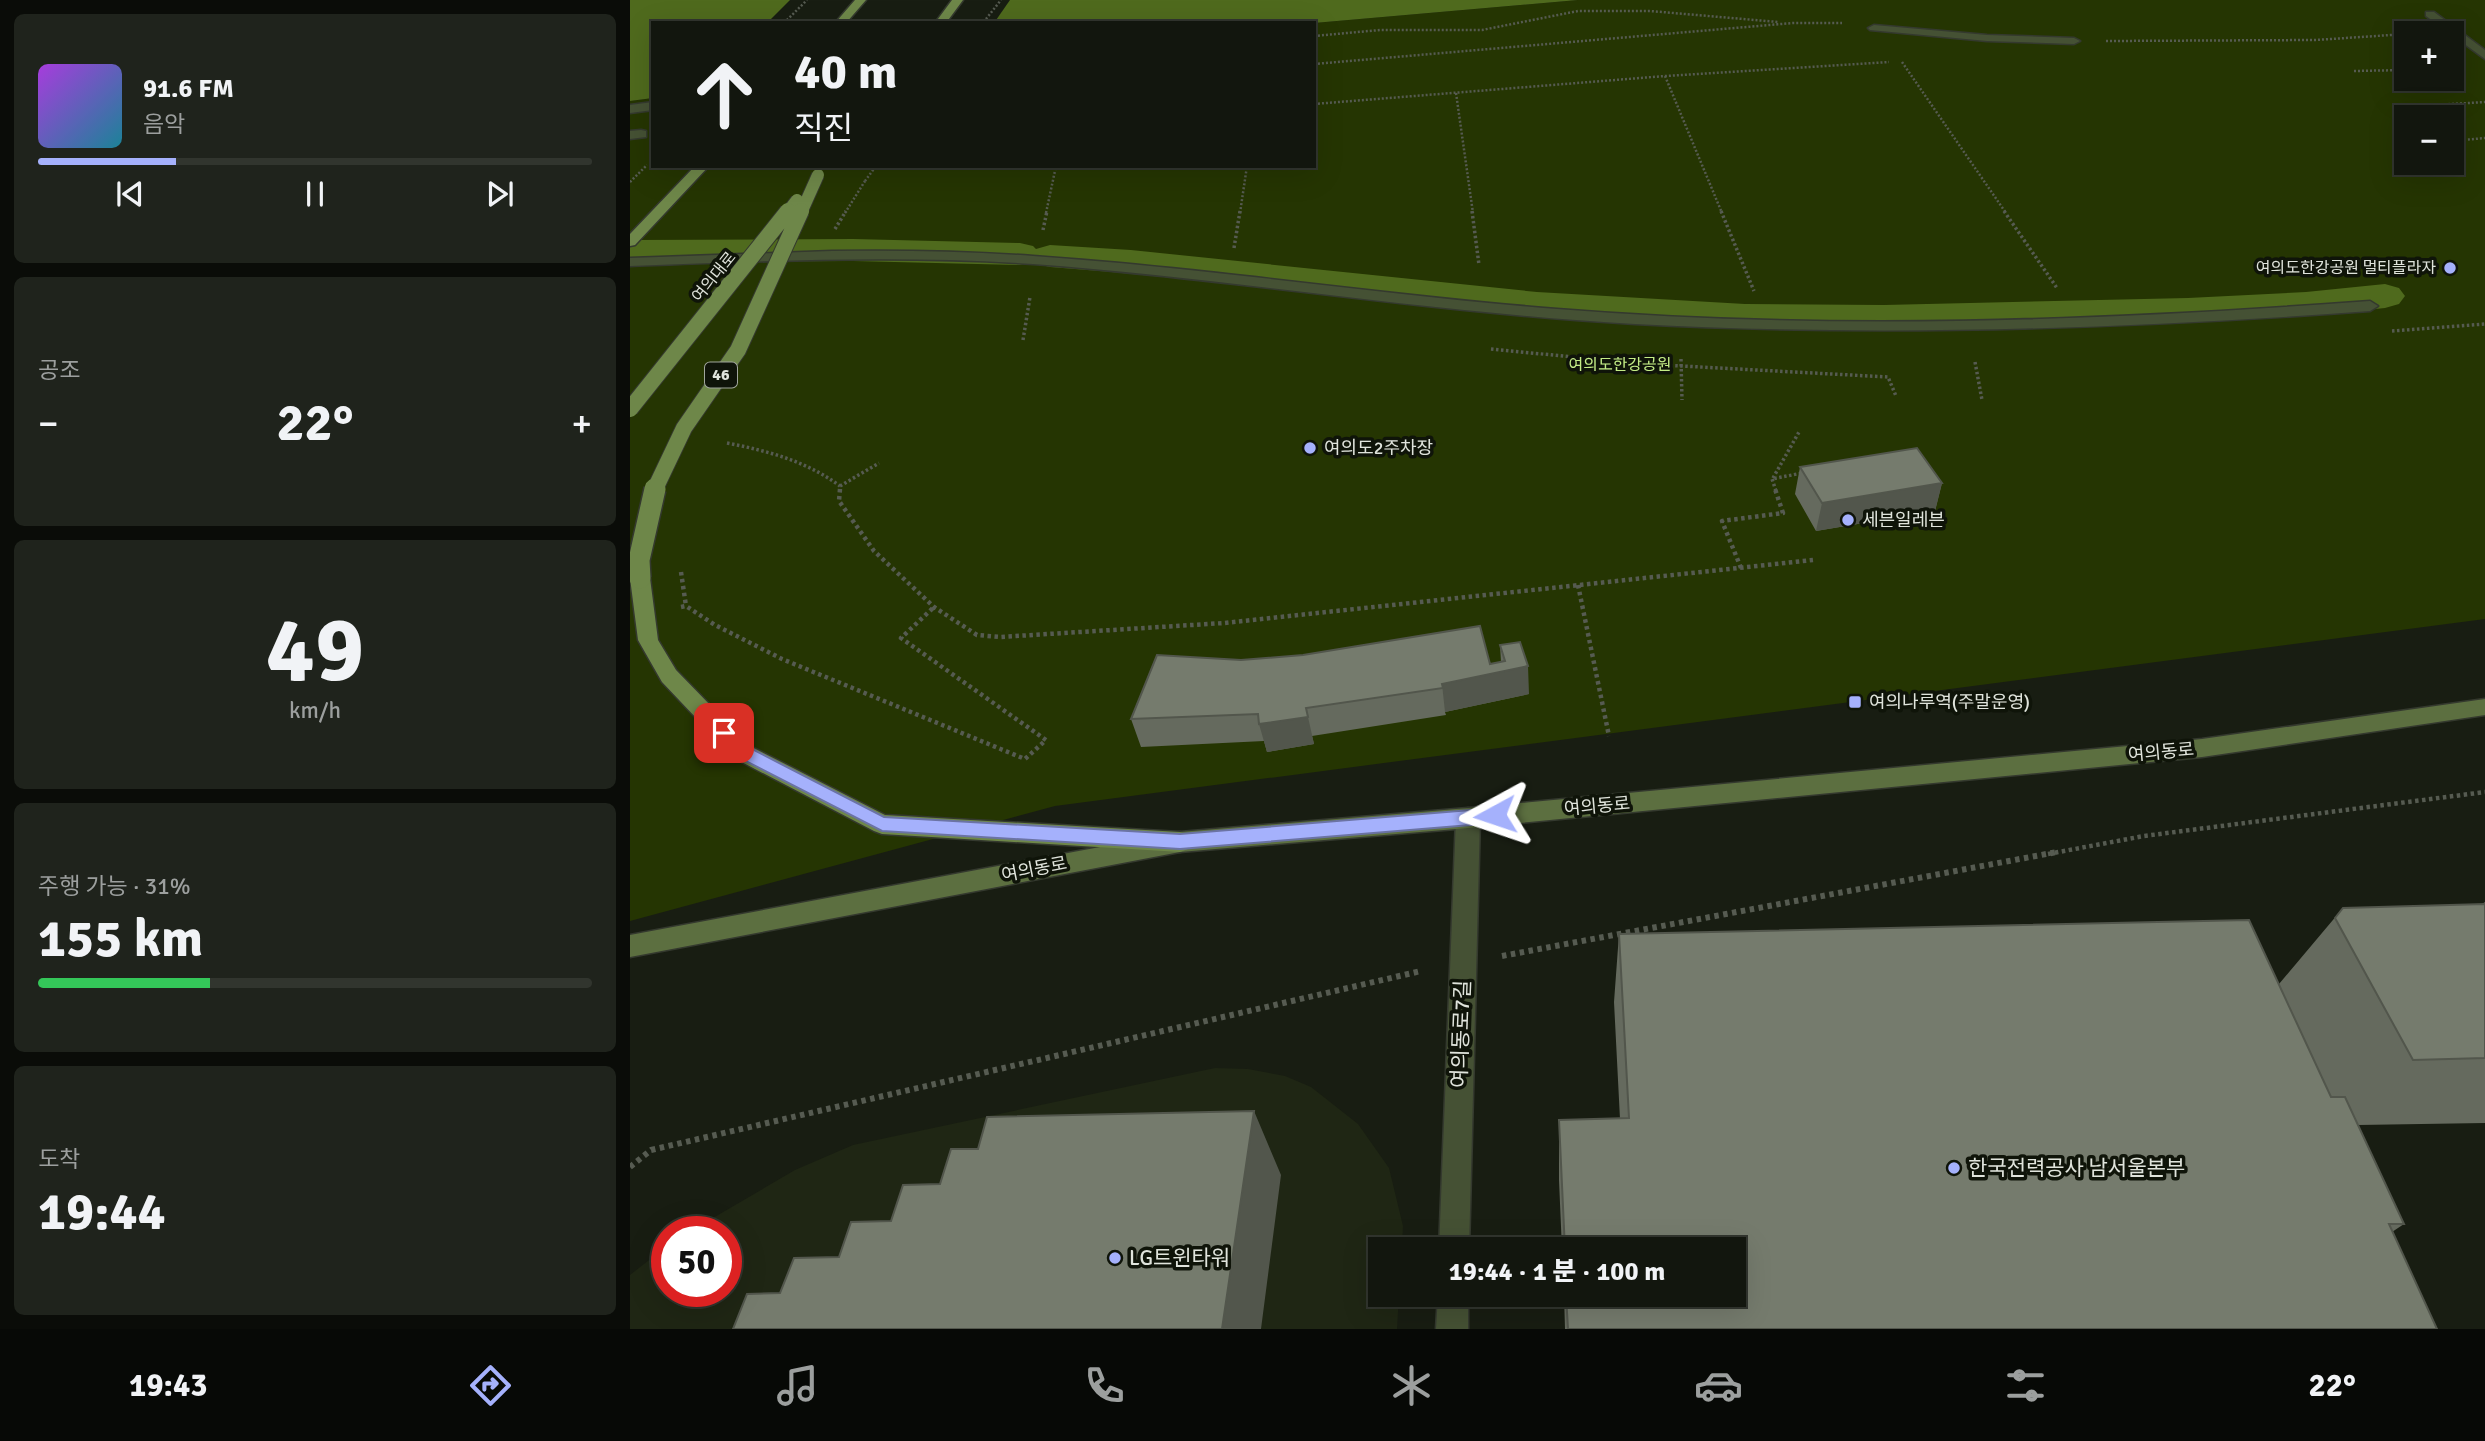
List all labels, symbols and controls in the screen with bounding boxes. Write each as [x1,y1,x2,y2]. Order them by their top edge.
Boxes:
map controls [2394,21,2464,175]
button: + [2394,21,2464,91]
text: 40 m [794,42,897,102]
icon: ahead [679,49,770,140]
text: 91.6 FM [143,73,234,105]
button: − [2394,105,2464,175]
text: 직진 [794,109,853,148]
text: 음악 [143,110,185,139]
icon: previous [111,175,149,213]
icon: pause [296,175,334,213]
icon: next [481,175,519,213]
street label: 여의대로 [688,248,740,306]
place label: 여의도한강공원 멀티플라자 [2256,258,2436,278]
marker: 여의도한강공원 멀티플라자 [2442,260,2458,276]
park label: 여의도한강공원 [1568,355,1672,375]
text: 공조 [38,356,80,385]
road number: 46 [705,362,737,388]
text: 22° [277,391,353,455]
text: − [38,400,59,447]
text: + [571,400,592,447]
place label: 여의도2주차장 [1324,437,1433,459]
marker: 여의도2주차장 [1302,440,1318,456]
place label: 세븐일레븐 [1862,509,1945,531]
marker: 세븐일레븐 [1840,512,1856,528]
text: 49 [266,594,364,707]
place label: 여의나루역(주말운영) [1869,691,2030,713]
marker: 여의나루역(주말운영) [1847,694,1863,710]
text: km/h [289,696,341,725]
pin [694,703,754,763]
icon: arrive [705,714,743,752]
street label: 여의동로 [2127,738,2195,766]
position arrow [1458,778,1532,852]
street label: 여의동로 [1563,792,1631,820]
street label: 여의동로 [999,852,1069,886]
text: 주행 가능 · 31% [38,872,191,901]
text: 155 km [38,907,203,971]
street label: 여의동로7길 [1446,980,1476,1088]
text: 도착 [38,1145,80,1174]
place label: 한국전력공사 남서울본부 [1968,1155,2185,1181]
marker: 한국전력공사 남서울본부 [1946,1160,1962,1176]
text: 19:44 [38,1180,166,1244]
speed limit sign: 50 [651,1216,742,1307]
place label: LG트윈타워 [1129,1245,1230,1271]
marker: LG트윈타워 [1107,1250,1123,1266]
text: 19:44 · 1 분 · 100 m [1449,1256,1665,1288]
icon: directions [466,1361,515,1410]
icon: music [773,1361,822,1410]
icon: phone [1080,1361,1129,1410]
icon: climate [1387,1361,1436,1410]
icon: car [1694,1361,1743,1410]
icon: filters [2001,1361,2050,1410]
text: 19:43 [129,1366,208,1405]
text: 22° [2308,1366,2356,1405]

